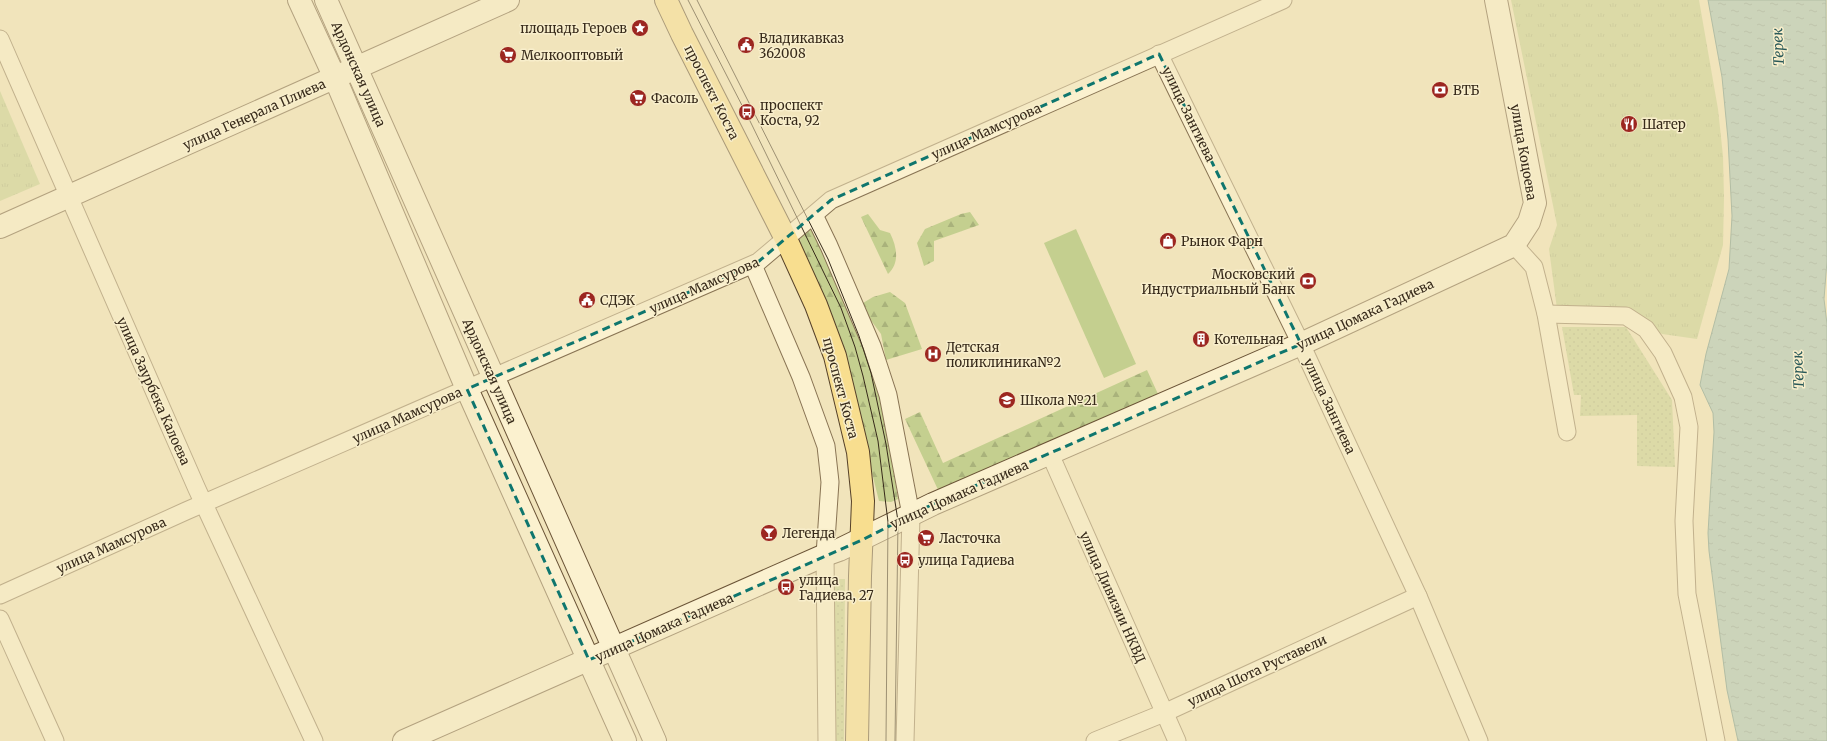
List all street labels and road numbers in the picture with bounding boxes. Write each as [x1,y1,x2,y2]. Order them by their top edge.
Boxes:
street label: Ардонская улица [327,18,389,129]
street label: проспект Коста [680,42,743,142]
street label: улица Зангиева [1158,64,1219,165]
street label: улица Генерала Плиева [180,75,328,154]
street label: улица Мамсурова [929,100,1044,163]
street label: улица Коцоева [1507,103,1540,202]
street label: улица Мамсурова [647,254,762,317]
street label: улица Цомака Гадиева [1294,275,1437,354]
street label: улица Заурбека Калоева [113,315,194,468]
street label: Ардонская улица [458,315,520,426]
street label: проспект Коста [819,336,862,441]
street label: улица Зангиева [1300,356,1359,457]
street label: улица Мамсурова [350,384,465,447]
street label: улица Цомака Гадиева [887,456,1031,533]
street label: улица Мамсурова [54,514,169,577]
street label: улица Дивизии НКВД [1076,529,1149,666]
street label: улица Цомака Гадиева [592,589,736,666]
street label: улица Шота Руставели [1185,631,1329,710]

